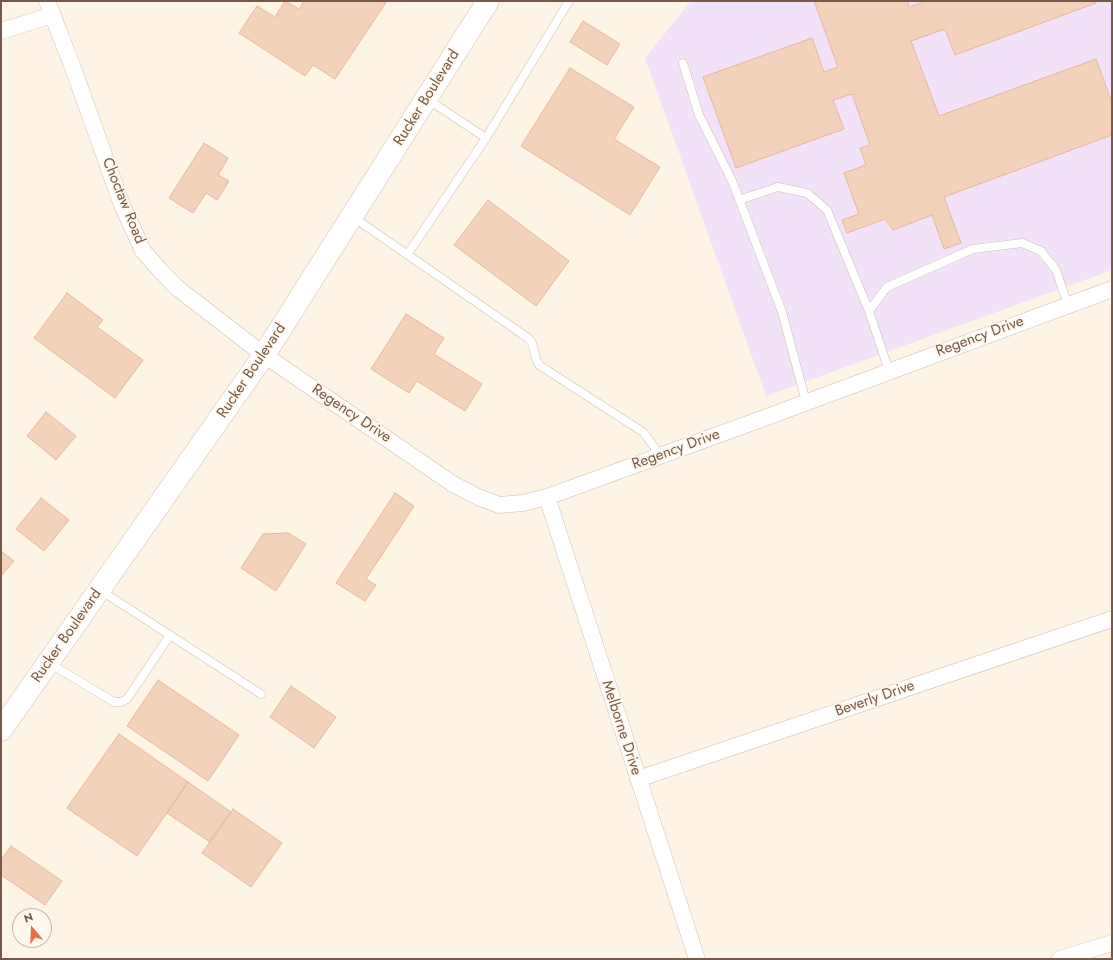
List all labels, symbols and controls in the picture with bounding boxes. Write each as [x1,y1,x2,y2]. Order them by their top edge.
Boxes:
street label: Rucker Boulevard [390,47,464,149]
street label: Choctaw Road [98,155,148,247]
street label: Regency Drive [934,313,1026,361]
street label: Rucker Boulevard [214,320,290,422]
street label: Regency Drive [308,381,394,447]
street label: Regency Drive [630,426,722,474]
street label: Rucker Boulevard [28,586,106,686]
street label: Beverly Drive [833,677,917,721]
street label: Melborne Drive [597,678,645,778]
north arrow [12,908,52,948]
text: N [22,909,35,927]

